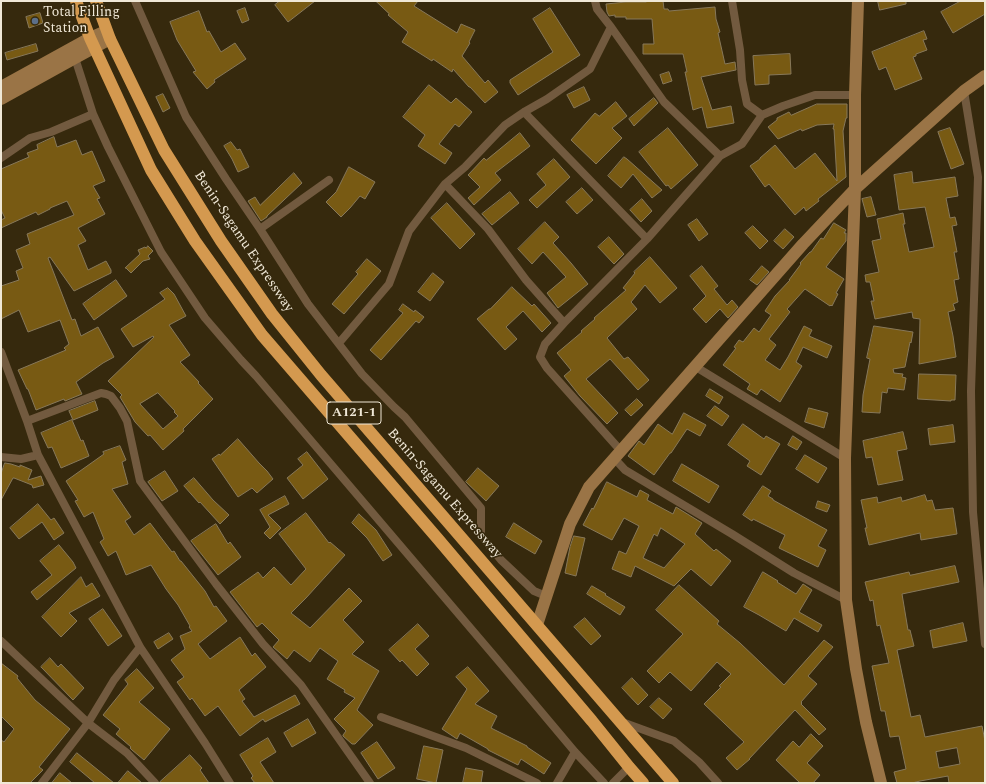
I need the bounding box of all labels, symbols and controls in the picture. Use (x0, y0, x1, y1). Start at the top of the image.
place label: Total Filling Station (43, 5, 120, 38)
marker: Total Filling Station (30, 16, 40, 26)
street label: Benin-Sagamu Expressway (189, 168, 297, 316)
road number: A121-1 (327, 402, 381, 424)
street label: Benin-Sagamu Expressway (383, 426, 505, 562)

